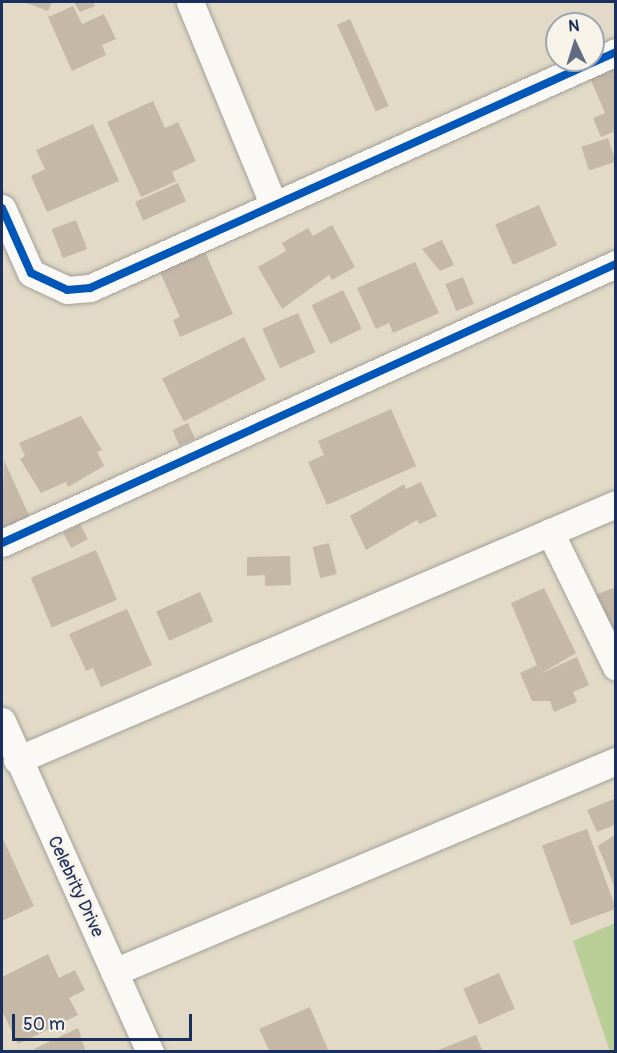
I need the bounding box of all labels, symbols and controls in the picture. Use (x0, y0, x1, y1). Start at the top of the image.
north arrow (545, 12, 605, 72)
text: N (568, 16, 580, 36)
street label: Celebrity Drive (42, 833, 108, 941)
scale bar (15, 1002, 195, 1040)
text: 50 m (23, 1013, 65, 1036)

